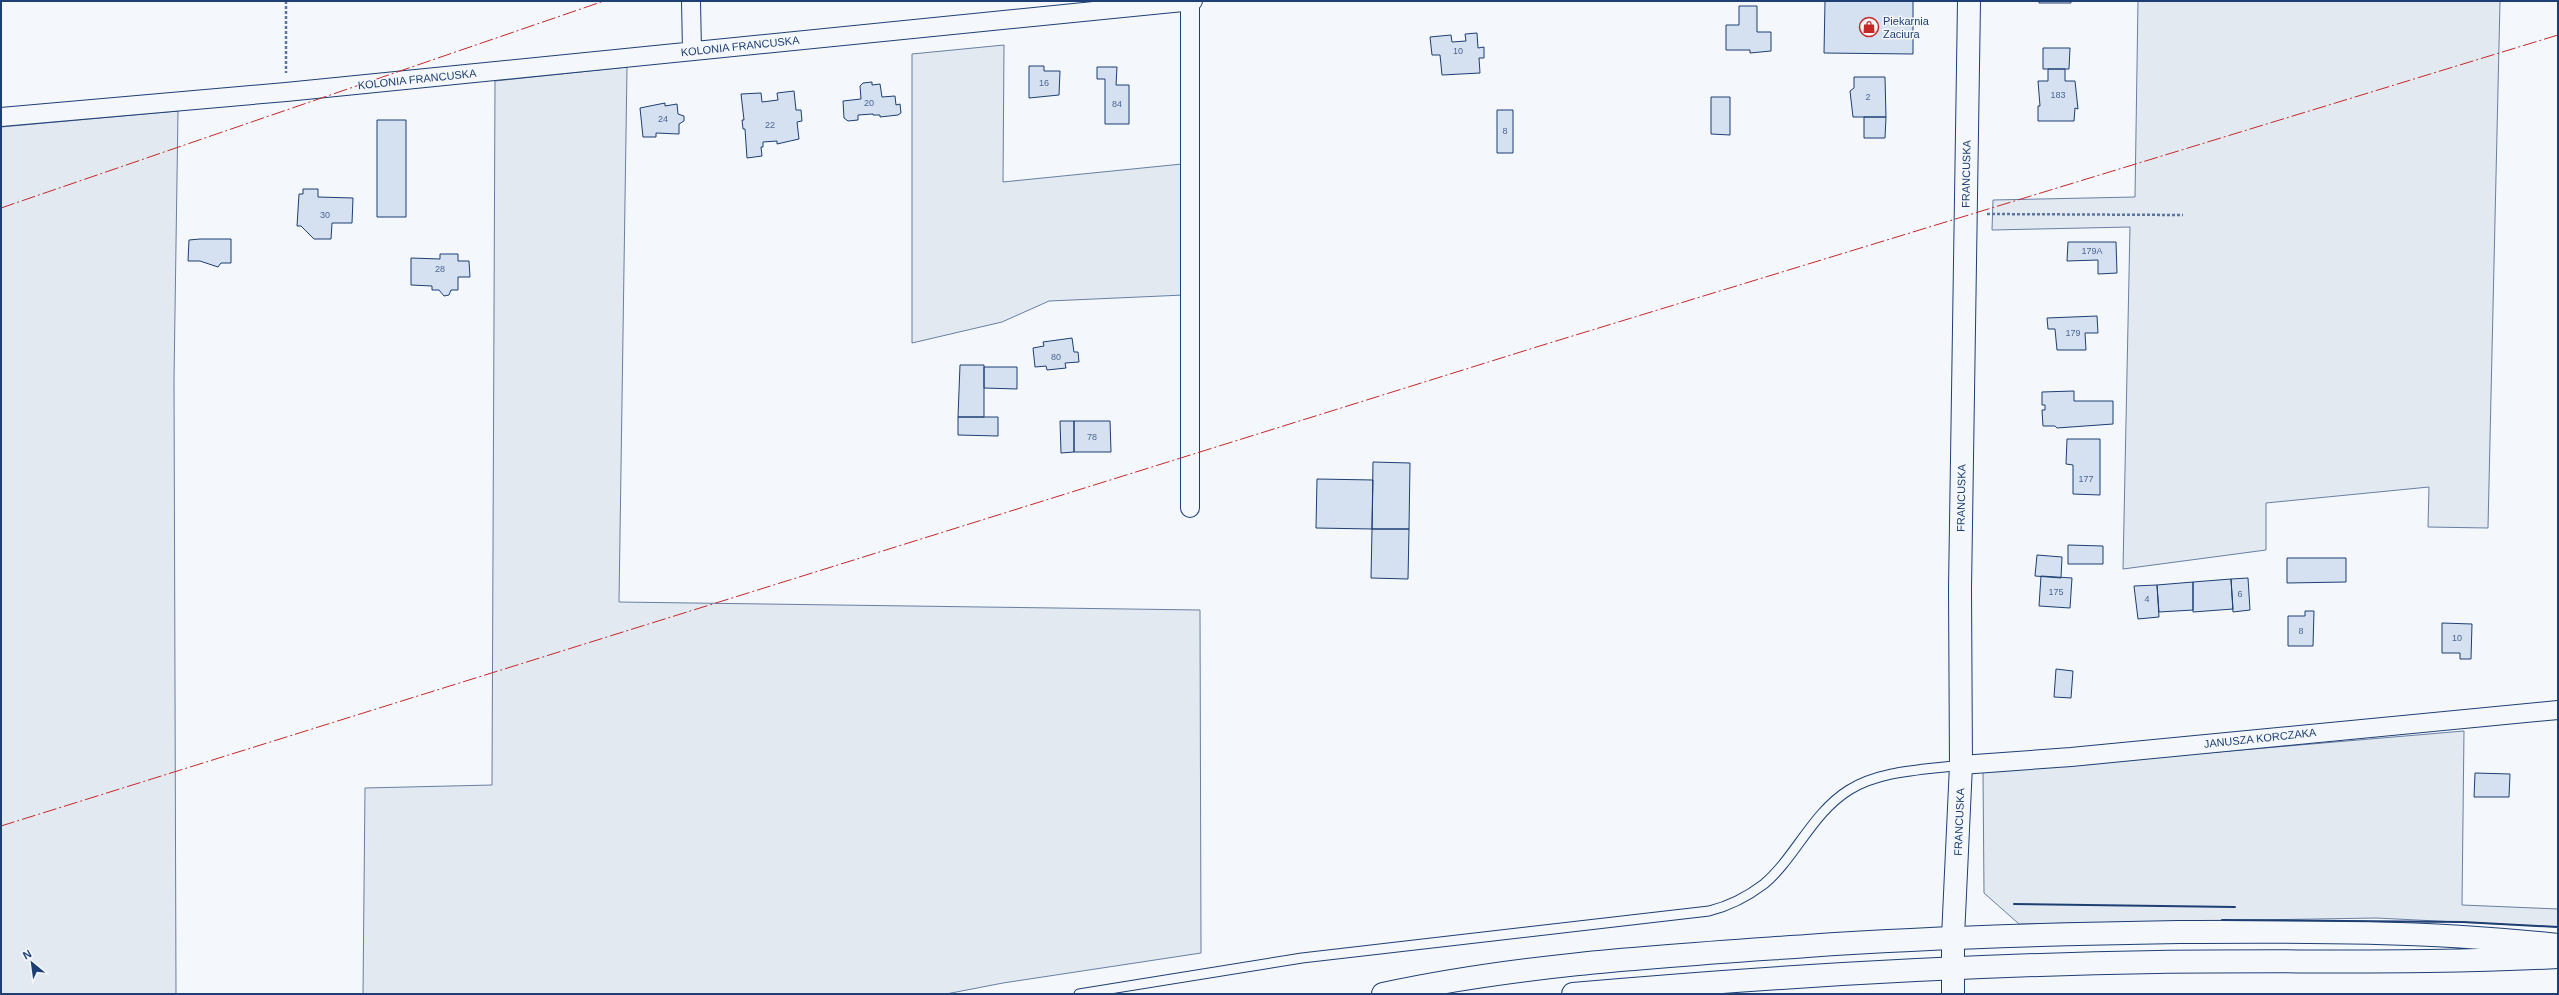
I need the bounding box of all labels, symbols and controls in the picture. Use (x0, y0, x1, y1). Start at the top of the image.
place label: Piekarnia Zaciura (1883, 15, 1930, 40)
shop icon: Piekarnia Zaciura (1858, 16, 1880, 38)
street label: KOLONIA FRANCUSKA (680, 34, 801, 58)
house number: 10 (1453, 46, 1463, 56)
street label: KOLONIA FRANCUSKA (357, 67, 478, 91)
house number: 16 (1039, 78, 1049, 88)
house number: 183 (2050, 90, 2066, 100)
house number: 2 (1865, 92, 1871, 102)
house number: 20 (864, 98, 874, 108)
house number: 84 (1112, 99, 1122, 109)
house number: 24 (658, 114, 668, 124)
house number: 22 (765, 120, 775, 130)
house number: 8 (1502, 126, 1508, 136)
street label: FRANCUSKA (1959, 139, 1973, 208)
house number: 30 (320, 210, 330, 220)
house number: 179A (2081, 246, 2103, 256)
house number: 28 (435, 264, 445, 274)
house number: 179 (2065, 328, 2081, 338)
house number: 80 (1051, 352, 1061, 362)
house number: 78 (1087, 432, 1097, 442)
street label: FRANCUSKA (1954, 463, 1968, 532)
house number: 177 (2078, 474, 2094, 484)
house number: 175 (2048, 587, 2064, 597)
house number: 6 (2237, 589, 2243, 599)
house number: 4 (2144, 594, 2150, 604)
house number: 8 (2298, 626, 2304, 636)
house number: 10 (2452, 633, 2462, 643)
street label: JANUSZA KORCZAKA (2203, 726, 2318, 750)
street label: FRANCUSKA (1952, 787, 1966, 856)
north arrow (12, 943, 52, 983)
text: N (21, 947, 34, 961)

